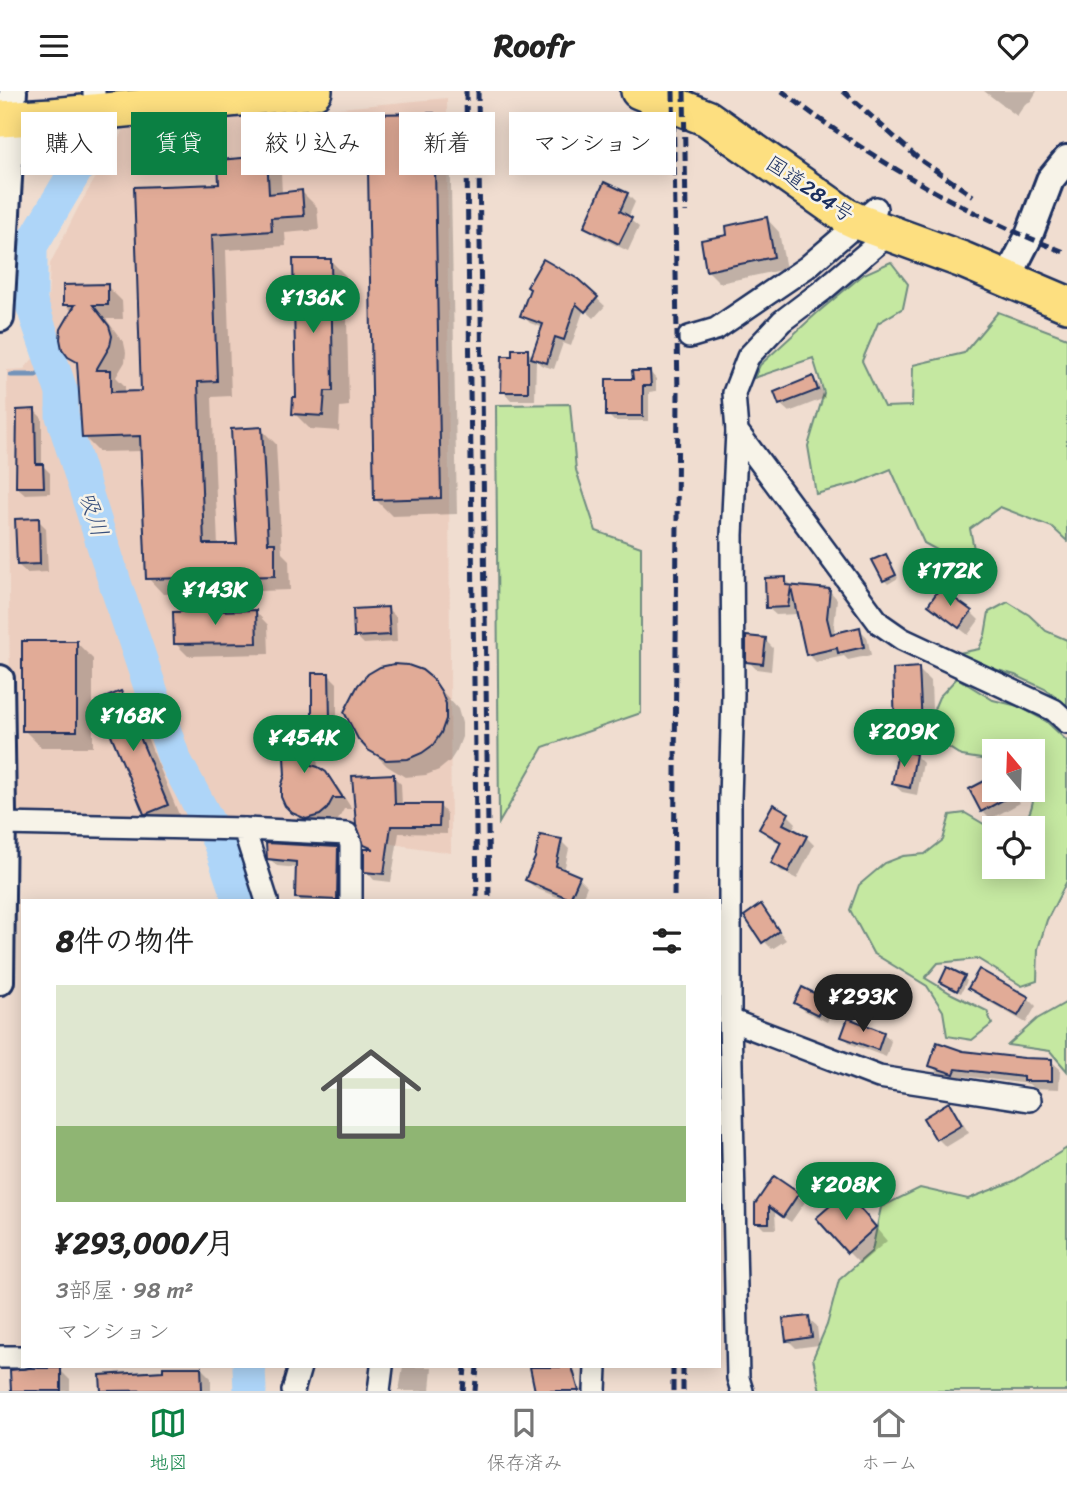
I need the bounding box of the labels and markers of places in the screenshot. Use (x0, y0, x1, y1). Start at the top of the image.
pin: ¥136K (264, 275, 362, 335)
pin: ¥172K (901, 549, 999, 608)
pin: ¥143K (166, 567, 264, 627)
pin: ¥168K (84, 693, 182, 753)
pin: ¥209K (855, 709, 953, 769)
pin: ¥454K (255, 715, 353, 775)
pin: ¥293K (814, 975, 912, 1034)
pin: ¥208K (797, 1163, 895, 1222)

